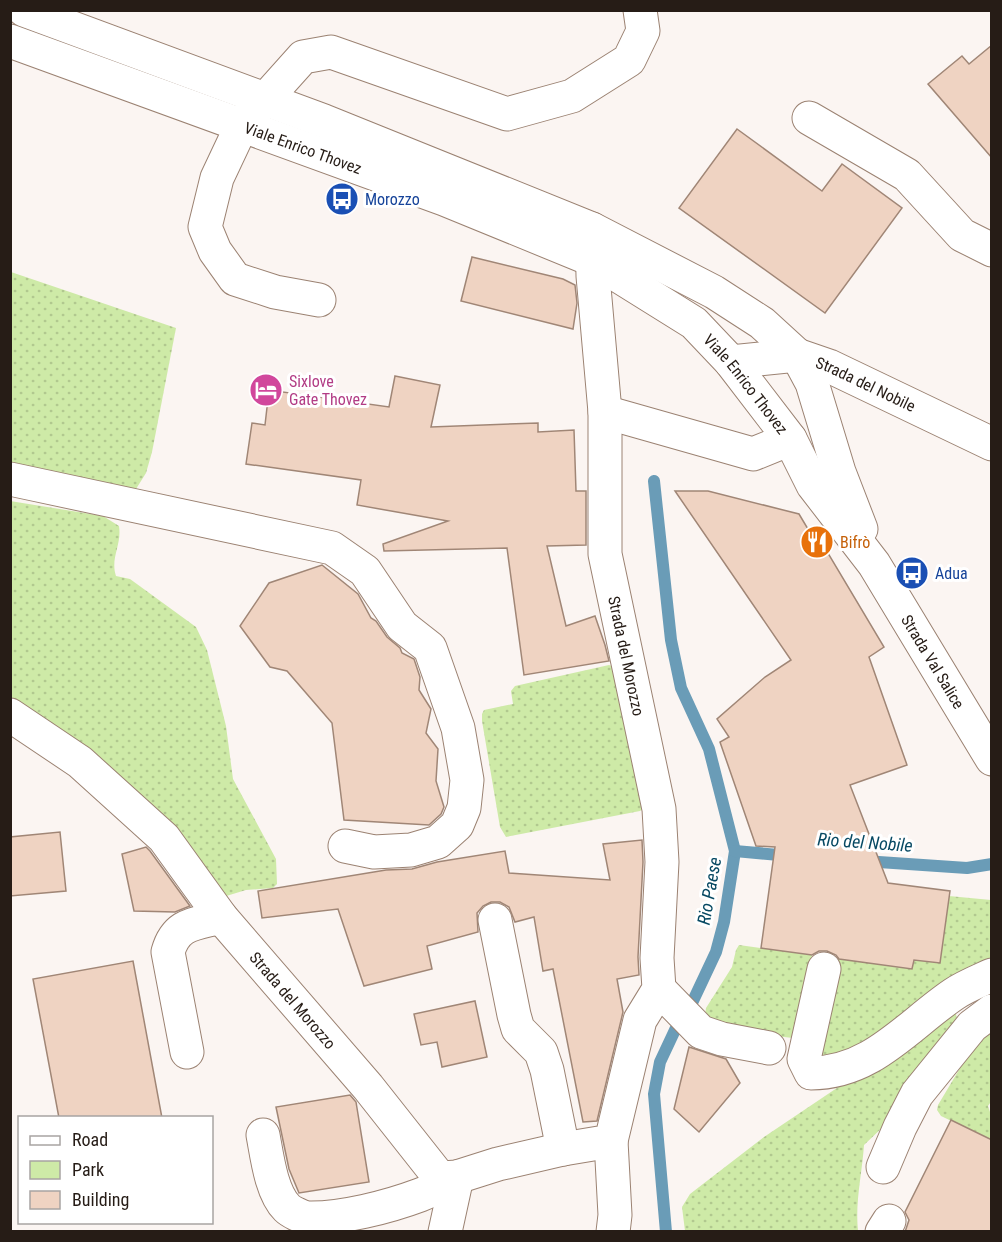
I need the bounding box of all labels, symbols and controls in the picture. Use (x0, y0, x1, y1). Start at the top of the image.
street label: Viale Enrico Thovez (242, 118, 364, 178)
bus stop icon: Morozzo (324, 181, 360, 217)
place label: Morozzo (365, 190, 420, 209)
street label: Viale Enrico Thovez (700, 330, 792, 438)
street label: Strada del Nobile (813, 353, 919, 415)
hotel icon: Sixlove Gate Thovez (248, 372, 284, 408)
place label: Sixlove Gate Thovez (289, 372, 367, 409)
restaurant icon: Bifrò (799, 524, 835, 560)
place label: Bifrò (840, 533, 870, 552)
bus stop icon: Adua (894, 555, 930, 591)
place label: Adua (935, 564, 968, 583)
street label: Strada del Morozzo (604, 594, 648, 718)
street label: Strada Val Salice (897, 611, 969, 712)
water label: Rio del Nobile (817, 828, 913, 856)
water label: Rio Paese (693, 855, 725, 927)
street label: Strada del Morozzo (246, 948, 340, 1053)
legend (18, 1116, 213, 1224)
text: Road (72, 1129, 108, 1150)
text: Park (72, 1159, 104, 1180)
text: Building (72, 1189, 129, 1210)

